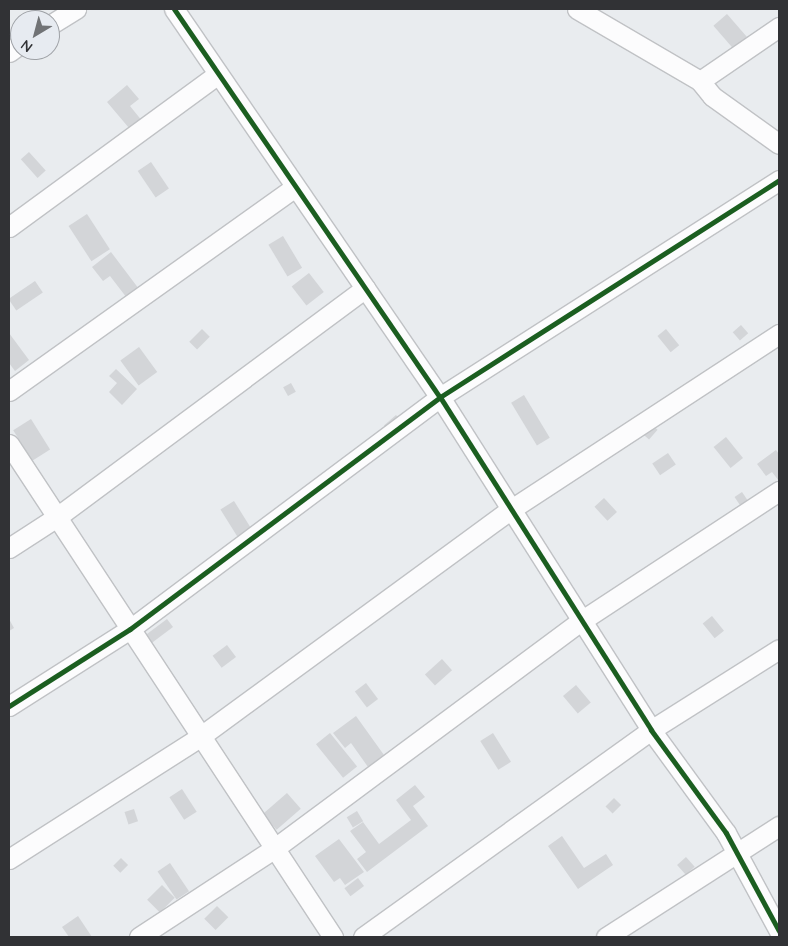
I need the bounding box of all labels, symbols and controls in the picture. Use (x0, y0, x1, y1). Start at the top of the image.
north arrow (10, 10, 60, 60)
text: N (17, 36, 36, 56)

